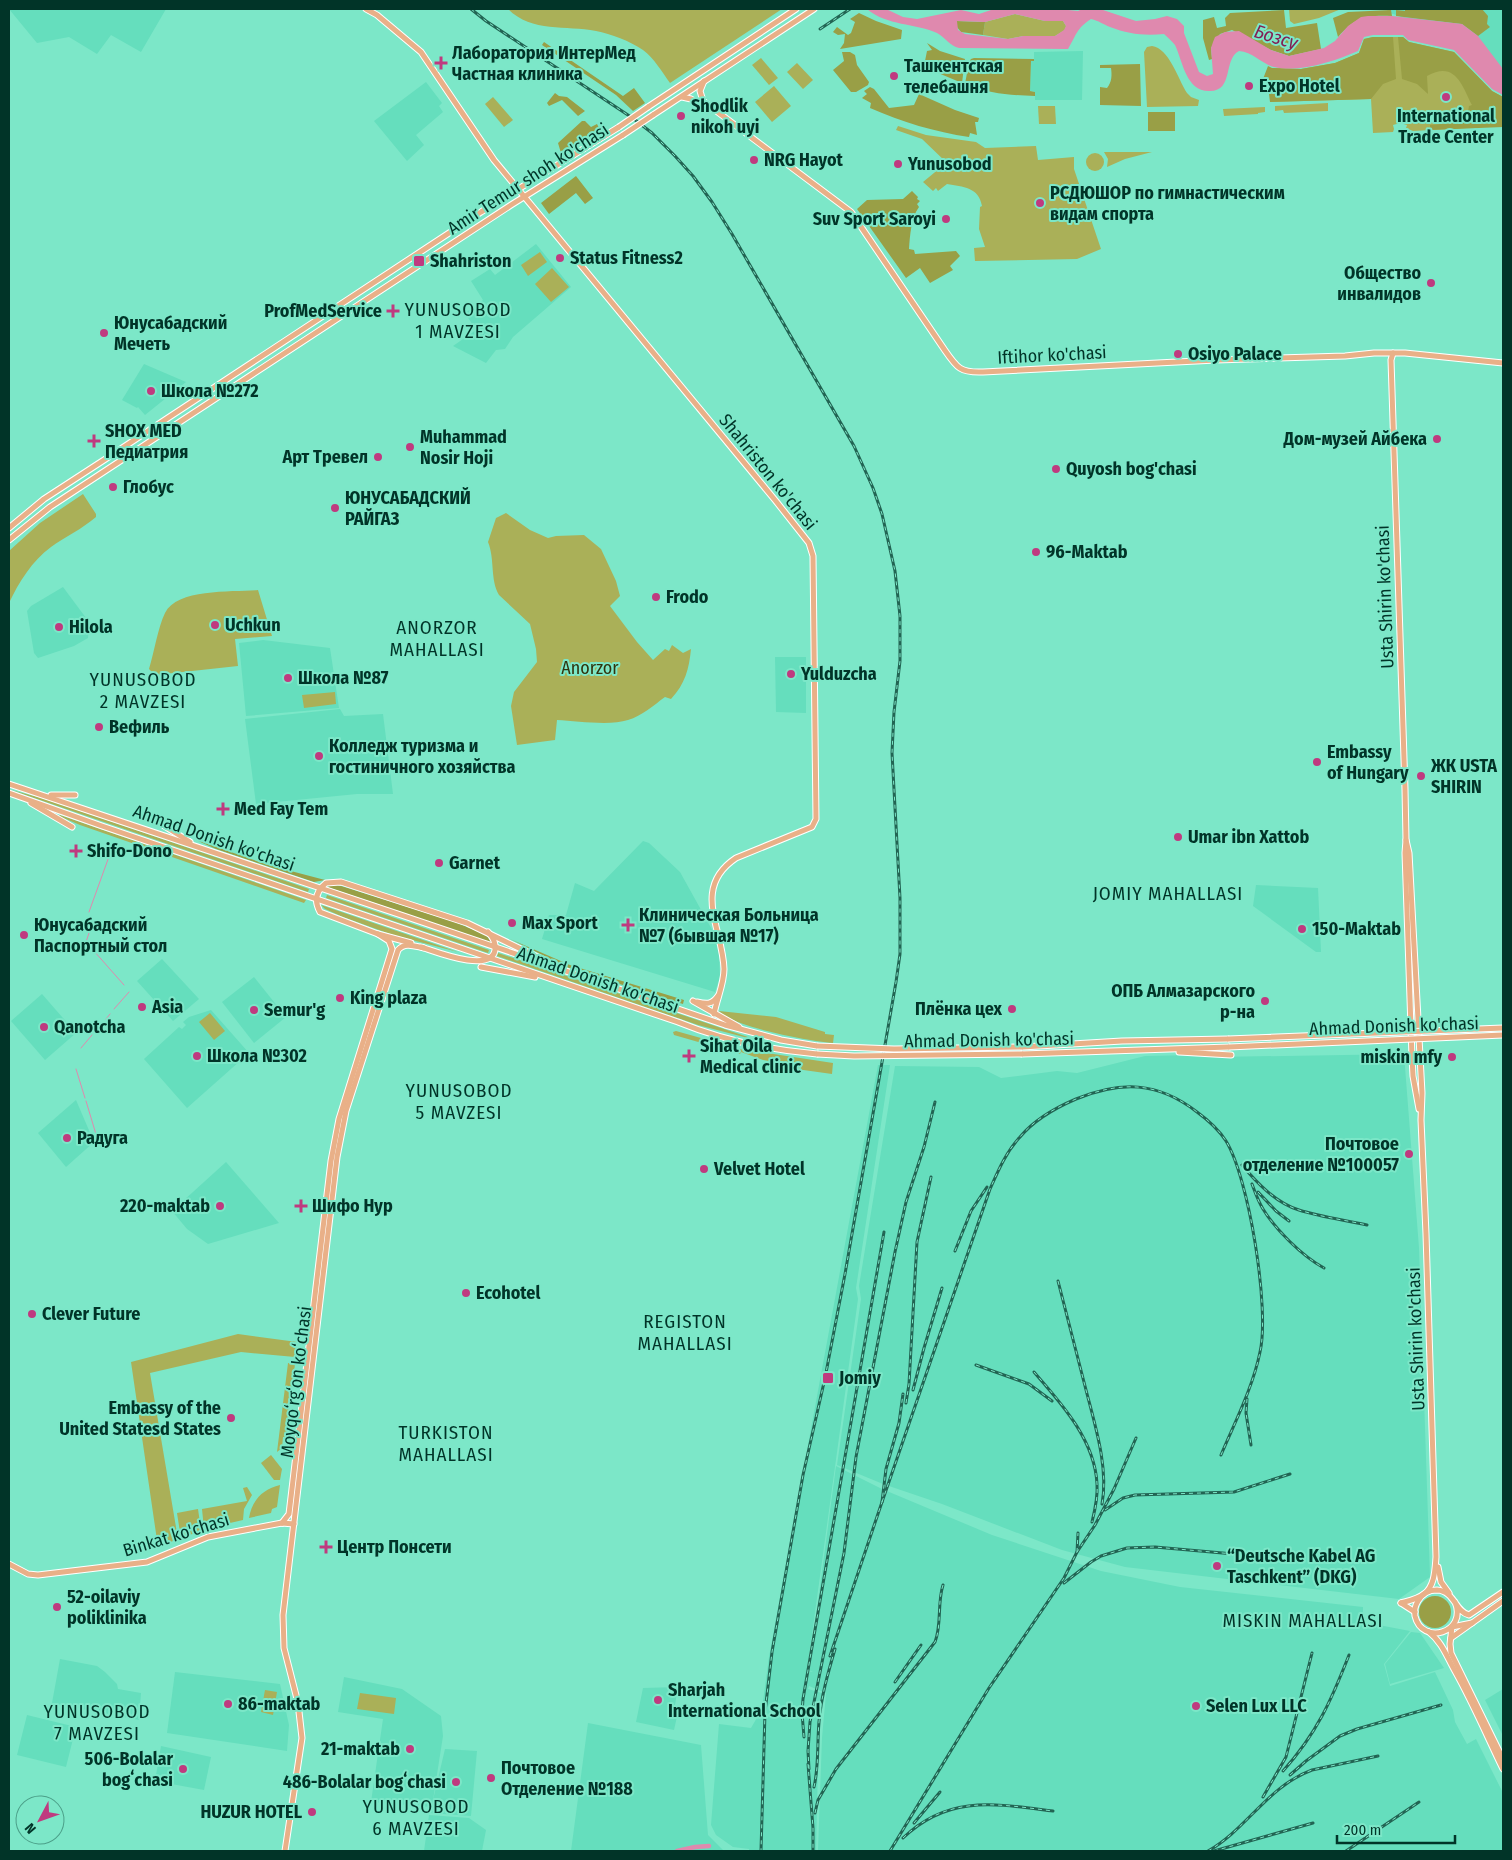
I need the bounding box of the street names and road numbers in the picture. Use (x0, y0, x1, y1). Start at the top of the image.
street label: Amir Temur shoh ko'chasi (443, 119, 613, 239)
street label: Iftihor ko'chasi (997, 341, 1107, 369)
street label: Shahriston ko'chasi (714, 409, 822, 535)
street label: Usta Shirin ko'chasi (1372, 525, 1398, 669)
street label: Ahmad Donish ko'chasi (130, 800, 298, 876)
street label: Ahmad Donish ko'chasi (514, 942, 682, 1018)
street label: Ahmad Donish ko'chasi (1309, 1012, 1479, 1040)
street label: Ahmad Donish ko'chasi (904, 1028, 1074, 1052)
street label: Usta Shirin ko'chasi (1403, 1267, 1429, 1411)
street label: Moyqoʻrgʻon koʻchasi (276, 1305, 316, 1459)
street label: Binkat ko'chasi (120, 1508, 232, 1562)

